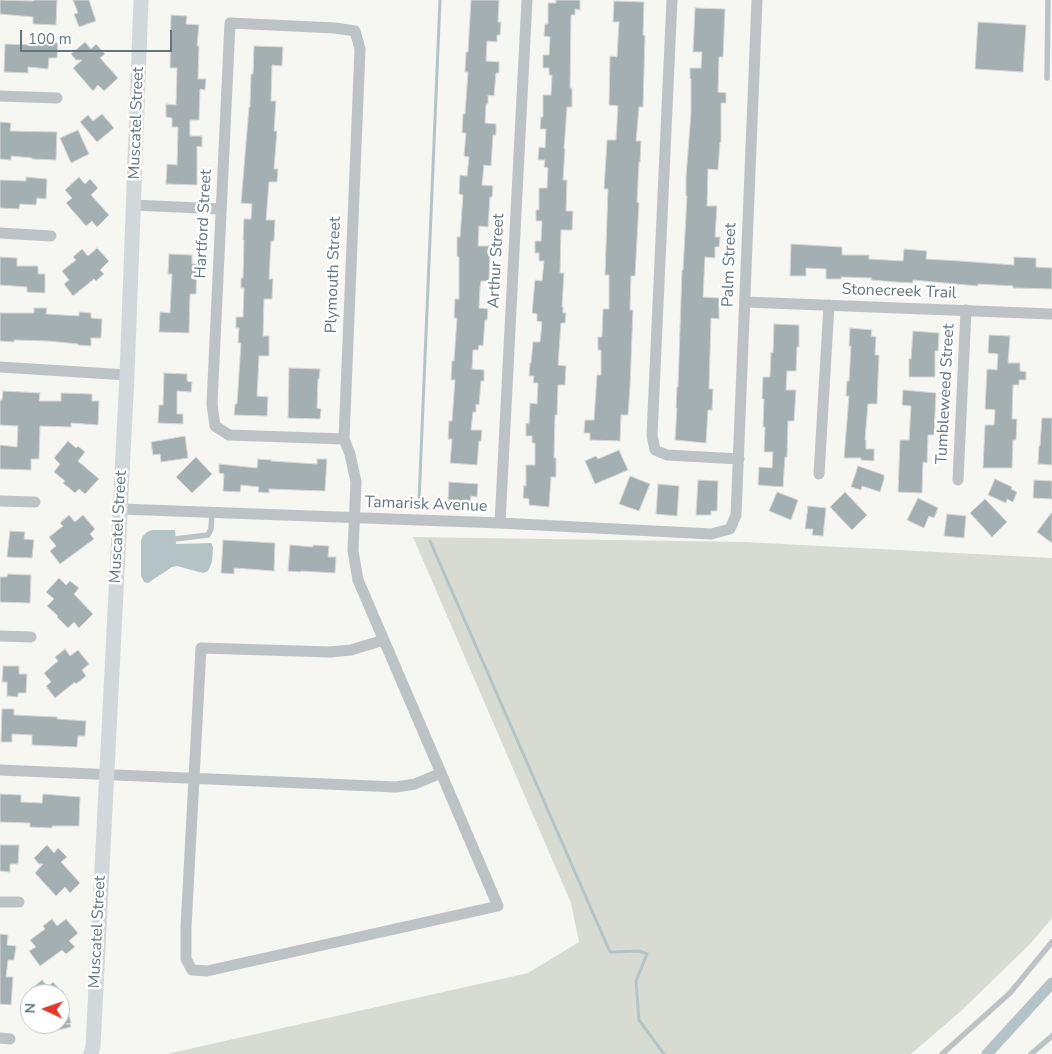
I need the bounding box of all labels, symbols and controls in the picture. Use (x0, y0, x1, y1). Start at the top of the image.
scale bar (22, 20, 175, 52)
text: 100 m (28, 29, 72, 49)
street label: Muscatel Street (125, 66, 149, 180)
street label: Hartford Street (192, 169, 216, 279)
street label: Arthur Street (485, 213, 509, 309)
street label: Plymouth Street (322, 216, 346, 334)
street label: Palm Street (719, 222, 741, 308)
street label: Stonecreek Trail (841, 280, 957, 304)
street label: Tumbleweed Street (933, 323, 959, 465)
street label: Muscatel Street (106, 470, 132, 584)
street label: Tamarisk Avenue (364, 493, 488, 517)
street label: Muscatel Street (85, 875, 111, 989)
north arrow (20, 984, 70, 1034)
text: N (21, 1003, 40, 1014)

